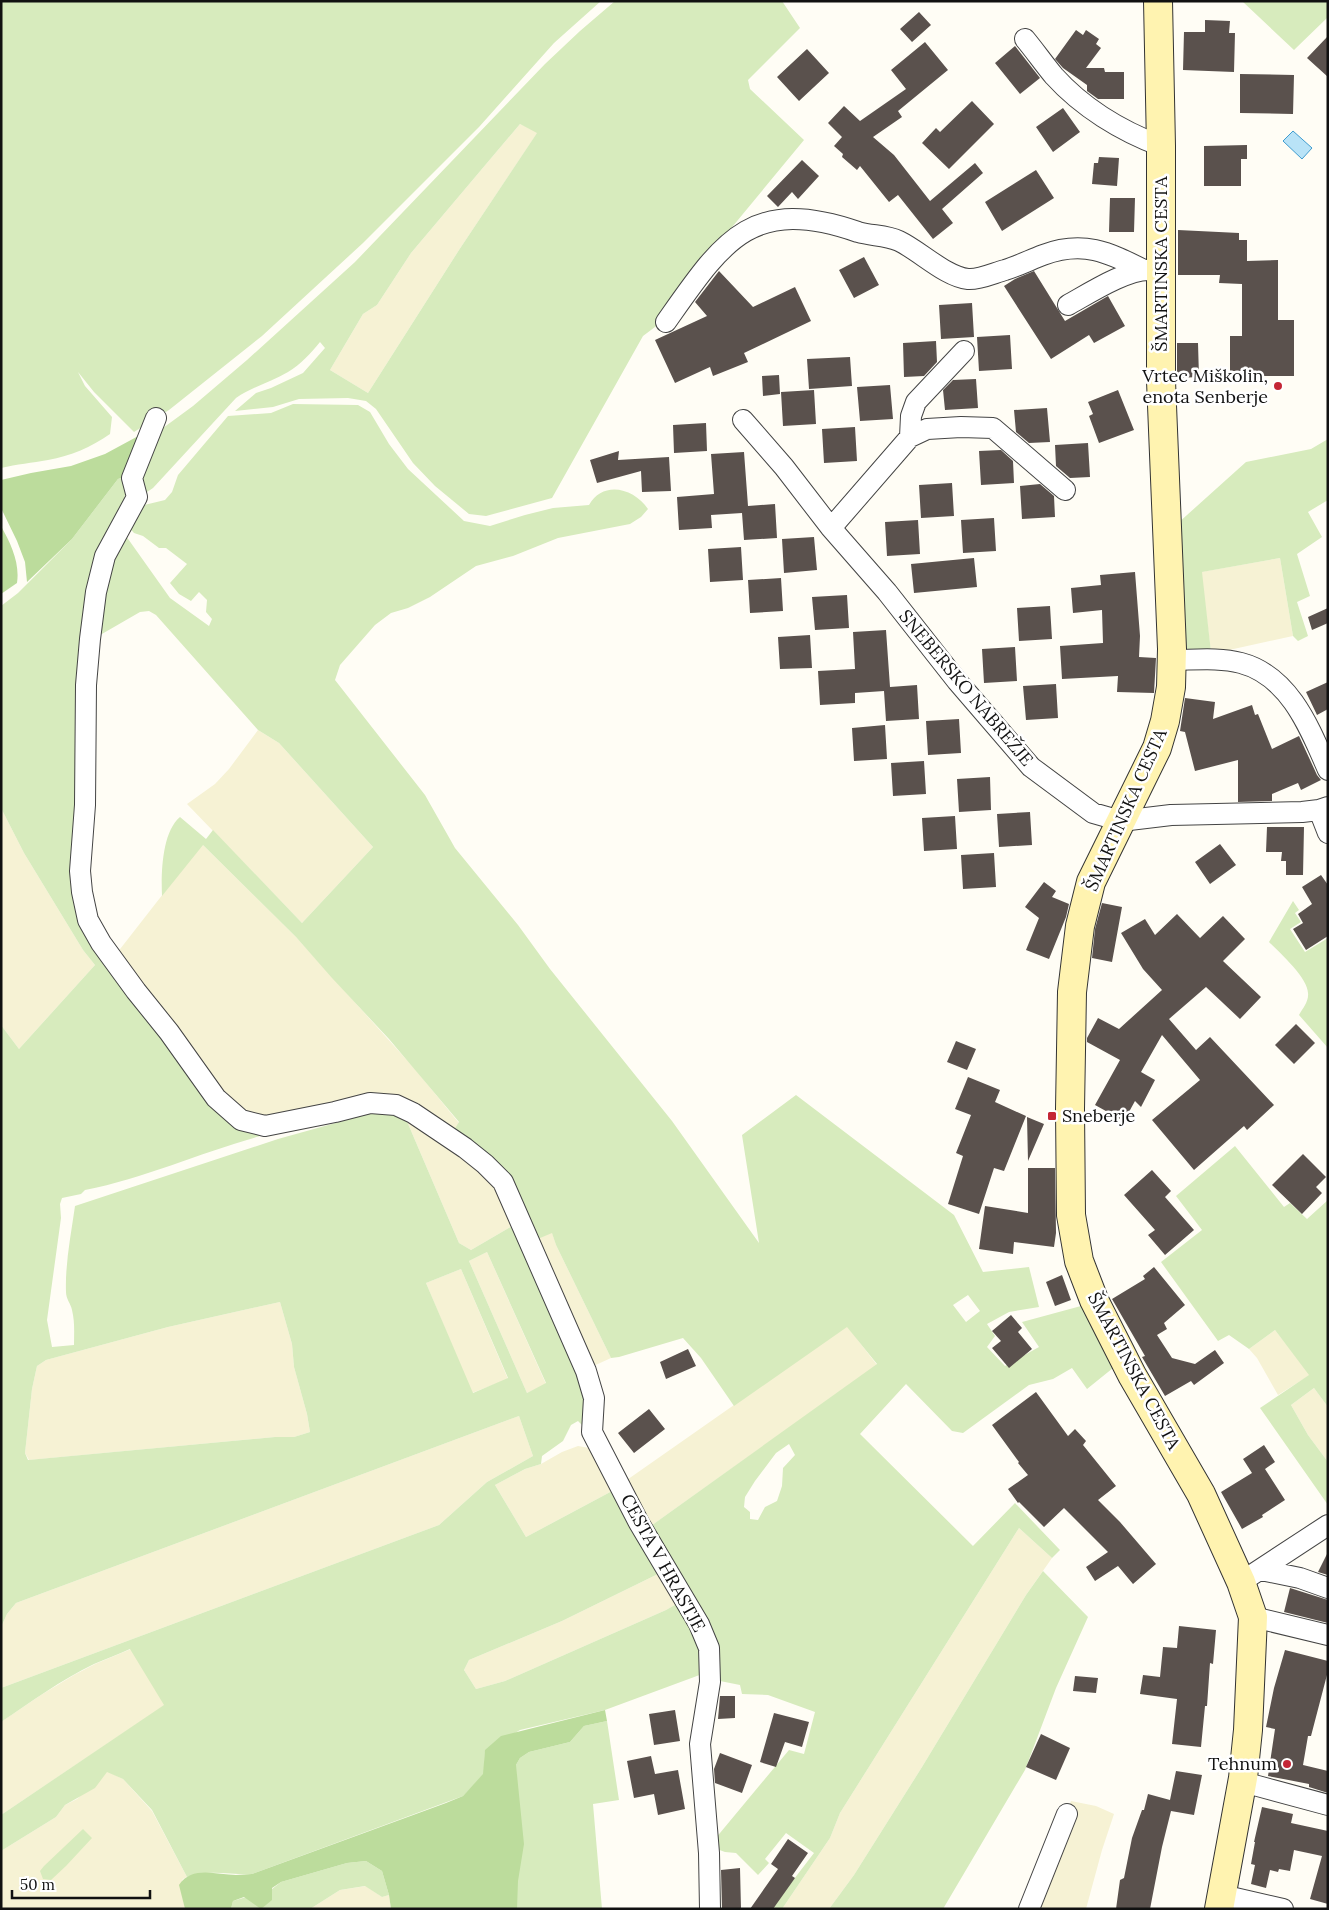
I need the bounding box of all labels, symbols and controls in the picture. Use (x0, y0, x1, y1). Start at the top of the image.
street label: ŠMARTINSKA CESTA (1149, 176, 1172, 352)
place label: Vrtec Miškolin, enota Senberje (1141, 364, 1268, 408)
marker: Vrtec Miškolin, enota Senberje (1272, 380, 1284, 392)
street label: SNEBERSKO NABREŽJE (894, 605, 1039, 771)
street label: ŠMARTINSKA CESTA (1079, 724, 1172, 895)
place label: Sneberje (1062, 1104, 1136, 1127)
marker: Sneberje (1046, 1110, 1058, 1122)
street label: ŠMARTINSKA CESTA (1083, 1288, 1186, 1454)
street label: CESTA V HRASTJE (616, 1490, 711, 1636)
place label: Tehnum (1208, 1752, 1277, 1775)
marker: Tehnum (1281, 1758, 1293, 1770)
scale bar (12, 1868, 150, 1900)
text: 50 m (20, 1875, 55, 1894)

